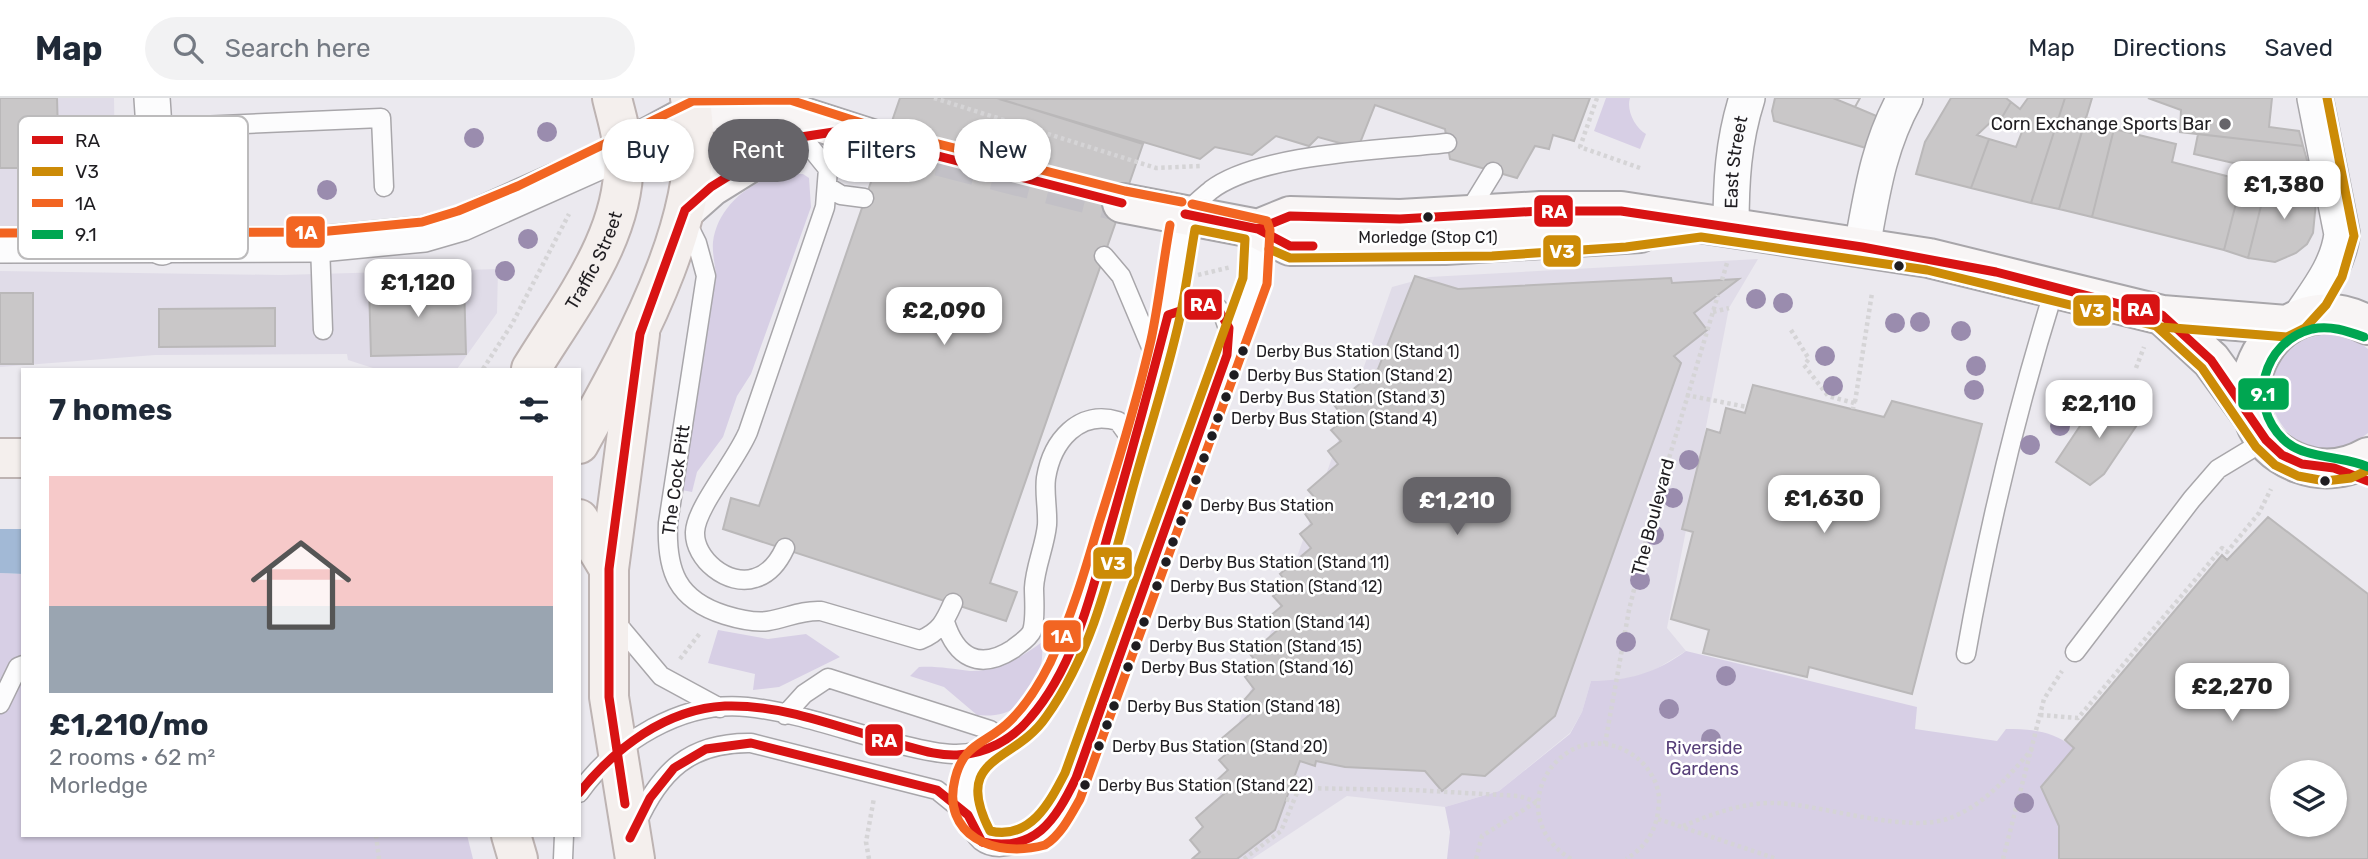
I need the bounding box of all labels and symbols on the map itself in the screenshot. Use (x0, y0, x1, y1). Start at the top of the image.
street label: East Street (1720, 113, 1753, 209)
place label: Corn Exchange Sports Bar (1991, 113, 2211, 135)
legend (18, 116, 248, 259)
marker: Corn Exchange Sports Bar (2217, 116, 2233, 132)
text: RA (75, 129, 100, 152)
text: V3 (75, 160, 99, 183)
pin: £1,380 (2227, 162, 2341, 221)
text: 1A (75, 192, 96, 215)
line badge: RA (1533, 194, 1574, 228)
text: RA (1541, 200, 1568, 223)
street label: Traffic Street (561, 209, 627, 314)
marker: Morledge (Stop C1) (1421, 210, 1435, 224)
line badge: 1A (285, 215, 326, 249)
text: 1A (294, 221, 318, 244)
text: 9.1 (75, 223, 97, 246)
place label: Morledge (Stop C1) (1358, 228, 1498, 247)
line badge: V3 (1542, 234, 1582, 268)
text: V3 (1549, 240, 1575, 263)
unlabelled marker (1892, 259, 1906, 273)
pin: £1,120 (361, 260, 475, 319)
pin: £2,090 (887, 288, 1001, 347)
line badge: RA (1183, 288, 1223, 321)
text: RA (1190, 293, 1217, 316)
line badge: RA (2120, 293, 2161, 326)
line badge: V3 (2072, 294, 2112, 327)
text: RA (2127, 298, 2154, 321)
text: V3 (2079, 299, 2105, 322)
place label: Derby Bus Station (Stand 1) (1256, 342, 1459, 361)
marker: Derby Bus Station (Stand 1) (1236, 344, 1250, 358)
place label: Derby Bus Station (Stand 2) (1247, 366, 1453, 385)
marker: Derby Bus Station (Stand 2) (1227, 368, 1241, 382)
line badge: 9.1 (2237, 377, 2290, 411)
pin: £2,110 (2042, 380, 2156, 440)
text: 9.1 (2251, 383, 2275, 406)
place label: Derby Bus Station (Stand 3) (1239, 388, 1445, 407)
marker: Derby Bus Station (Stand 3) (1219, 390, 1233, 404)
place label: Derby Bus Station (Stand 4) (1231, 409, 1437, 428)
marker: Derby Bus Station (Stand 4) (1211, 411, 1225, 425)
street label: The Cock Pitt (657, 423, 695, 537)
unlabelled marker (1205, 429, 1219, 443)
unlabelled marker (1197, 451, 1211, 465)
street label: The Boulevard (1627, 456, 1679, 578)
unlabelled marker (1189, 473, 1203, 487)
unlabelled marker (2318, 474, 2332, 488)
pin: £1,630 (1767, 476, 1881, 535)
pin: £1,210 (1400, 478, 1514, 537)
place label: Derby Bus Station (1200, 496, 1334, 515)
marker: Derby Bus Station (1180, 498, 1194, 512)
unlabelled marker (1174, 514, 1188, 528)
unlabelled marker (1166, 535, 1180, 549)
line badge: V3 (1092, 546, 1133, 580)
text: V3 (1100, 552, 1126, 575)
place label: Derby Bus Station (Stand 11) (1179, 553, 1389, 572)
marker: Derby Bus Station (Stand 11) (1159, 555, 1173, 569)
place label: Derby Bus Station (Stand 12) (1170, 577, 1383, 596)
marker: Derby Bus Station (Stand 12) (1150, 579, 1164, 593)
place label: Derby Bus Station (Stand 14) (1157, 613, 1370, 632)
marker: Derby Bus Station (Stand 14) (1137, 615, 1151, 629)
line badge: 1A (1042, 619, 1082, 653)
text: 1A (1050, 625, 1074, 648)
place label: Derby Bus Station (Stand 15) (1149, 637, 1362, 656)
marker: Derby Bus Station (Stand 15) (1129, 639, 1143, 653)
place label: Derby Bus Station (Stand 16) (1141, 658, 1353, 677)
marker: Derby Bus Station (Stand 16) (1121, 660, 1135, 674)
pin: £2,270 (2175, 664, 2289, 723)
place label: Derby Bus Station (Stand 18) (1127, 697, 1340, 716)
marker: Derby Bus Station (Stand 18) (1107, 699, 1121, 713)
unlabelled marker (1100, 718, 1114, 732)
line badge: RA (864, 723, 904, 757)
text: RA (871, 729, 898, 752)
place label: Derby Bus Station (Stand 20) (1112, 737, 1328, 756)
park label: Riverside Gardens (1665, 737, 1743, 780)
marker: Derby Bus Station (Stand 20) (1092, 739, 1106, 753)
place label: Derby Bus Station (Stand 22) (1098, 776, 1313, 795)
marker: Derby Bus Station (Stand 22) (1078, 778, 1092, 792)

